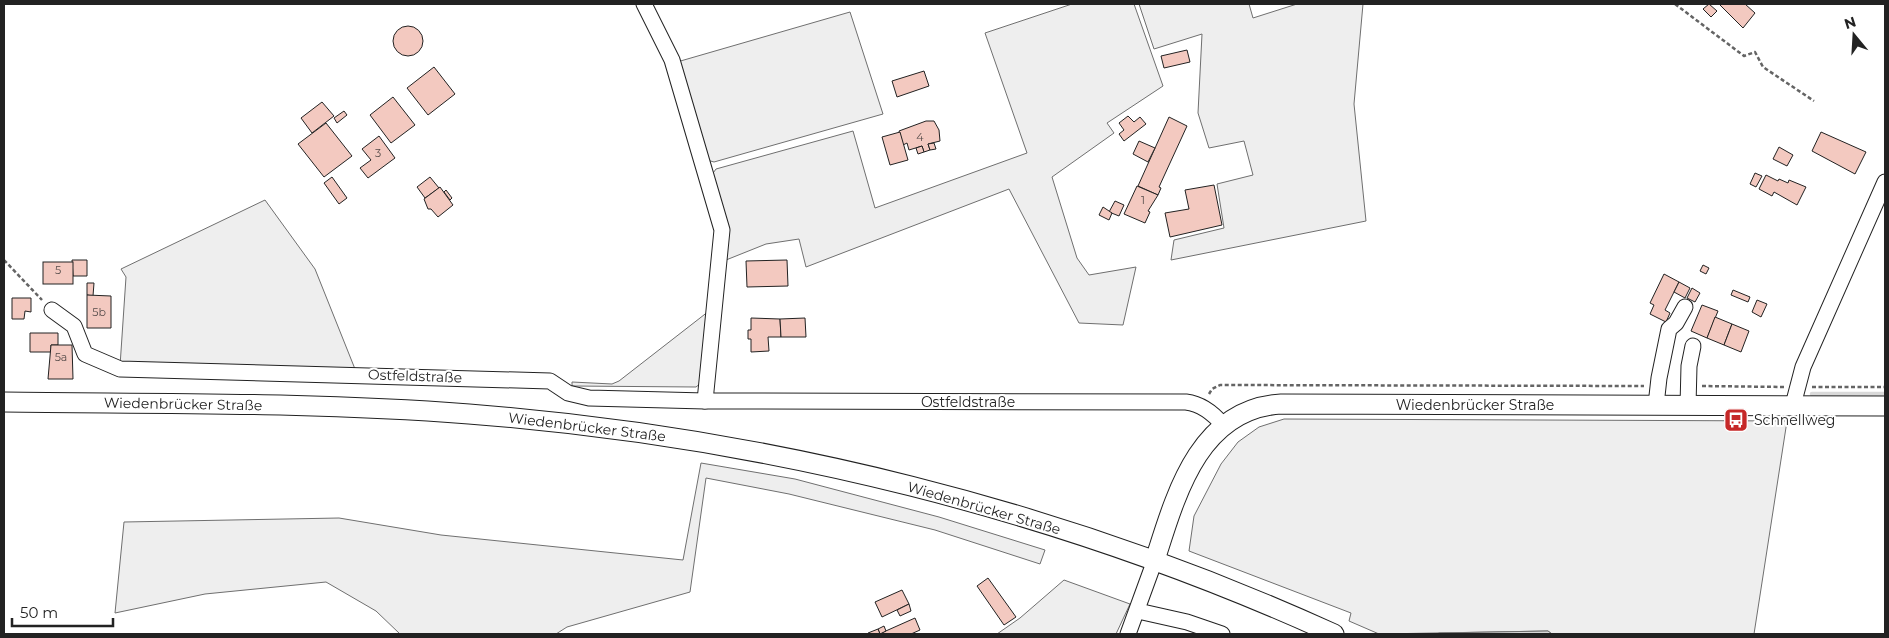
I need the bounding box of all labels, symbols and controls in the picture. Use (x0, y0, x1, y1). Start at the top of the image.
north arrow (1829, 10, 1879, 60)
text: N (1842, 12, 1858, 33)
house number: 4 (916, 130, 924, 144)
house number: 3 (375, 146, 381, 160)
house number: 1 (1141, 193, 1145, 207)
house number: 5 (55, 263, 61, 277)
house number: 5b (92, 305, 106, 319)
house number: 5a (55, 350, 67, 364)
street label: Ostfeldstraße (368, 365, 462, 387)
street label: Ostfeldstraße (921, 393, 1015, 411)
street label: Wiedenbrücker Straße (104, 394, 262, 414)
street label: Wiedenbrücker Straße (1396, 396, 1554, 414)
bus stop icon: Schnellweg (1723, 407, 1749, 433)
street label: Wiedenbrücker Straße (507, 408, 667, 446)
place label: Schnellweg (1754, 411, 1835, 429)
street label: Wiedenbrücker Straße (905, 478, 1063, 538)
scale bar (12, 596, 114, 628)
text: 50 m (20, 603, 58, 622)

